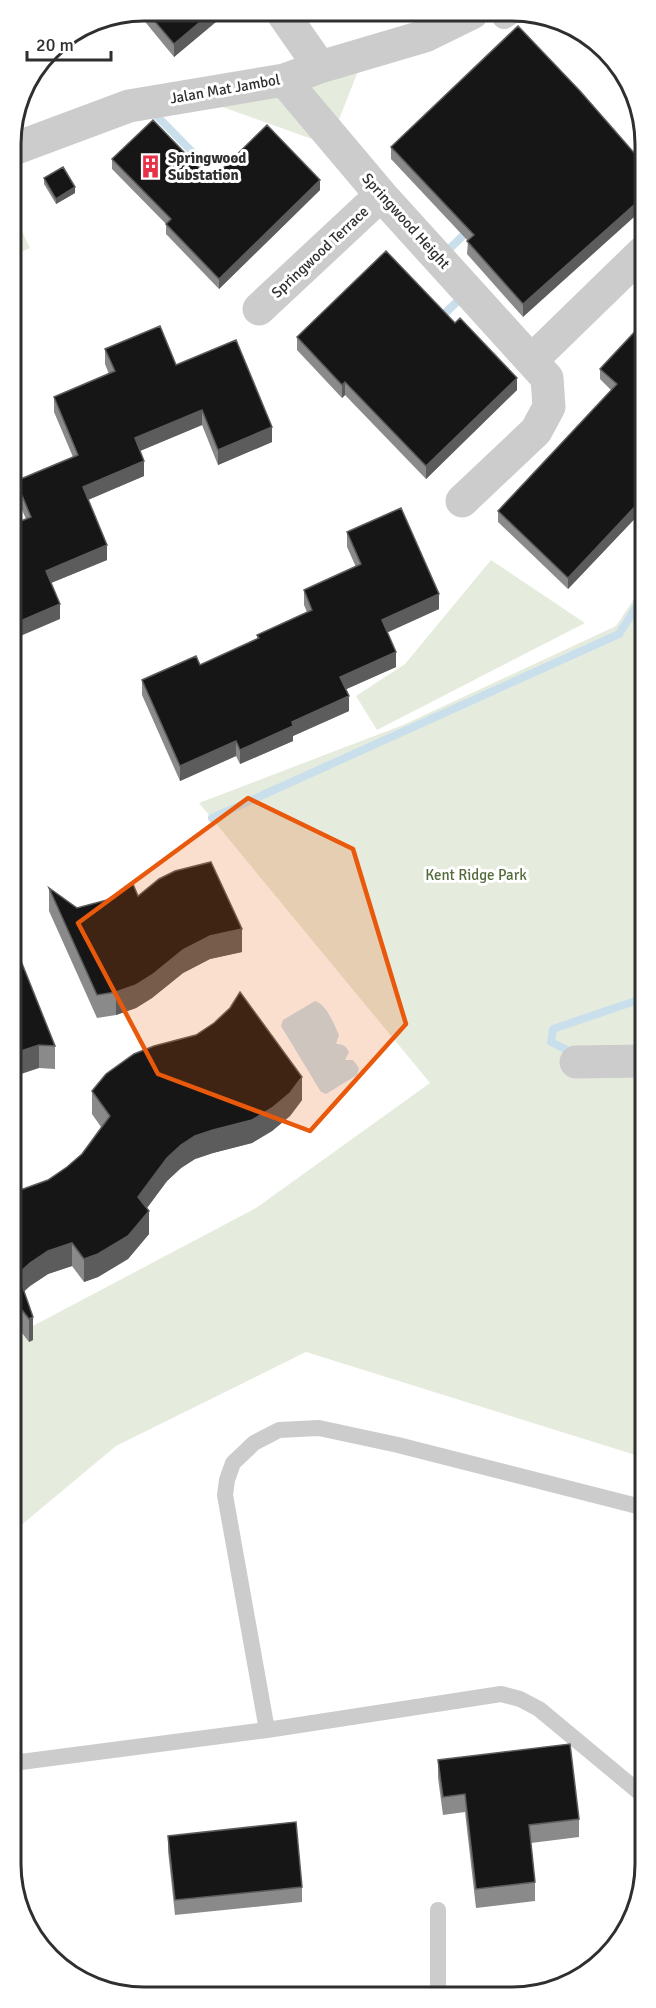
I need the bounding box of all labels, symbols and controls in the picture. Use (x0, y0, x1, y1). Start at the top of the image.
scale bar (27, 24, 111, 62)
text: 20 m (36, 34, 74, 56)
street label: Jalan Mat Jambol (169, 70, 281, 108)
place label: Springwood Substation (168, 149, 246, 184)
building icon: Springwood Substation (137, 154, 163, 180)
street label: Springwood Height (358, 169, 454, 273)
street label: Springwood Terrace (268, 202, 372, 302)
park label: Kent Ridge Park (425, 866, 527, 884)

